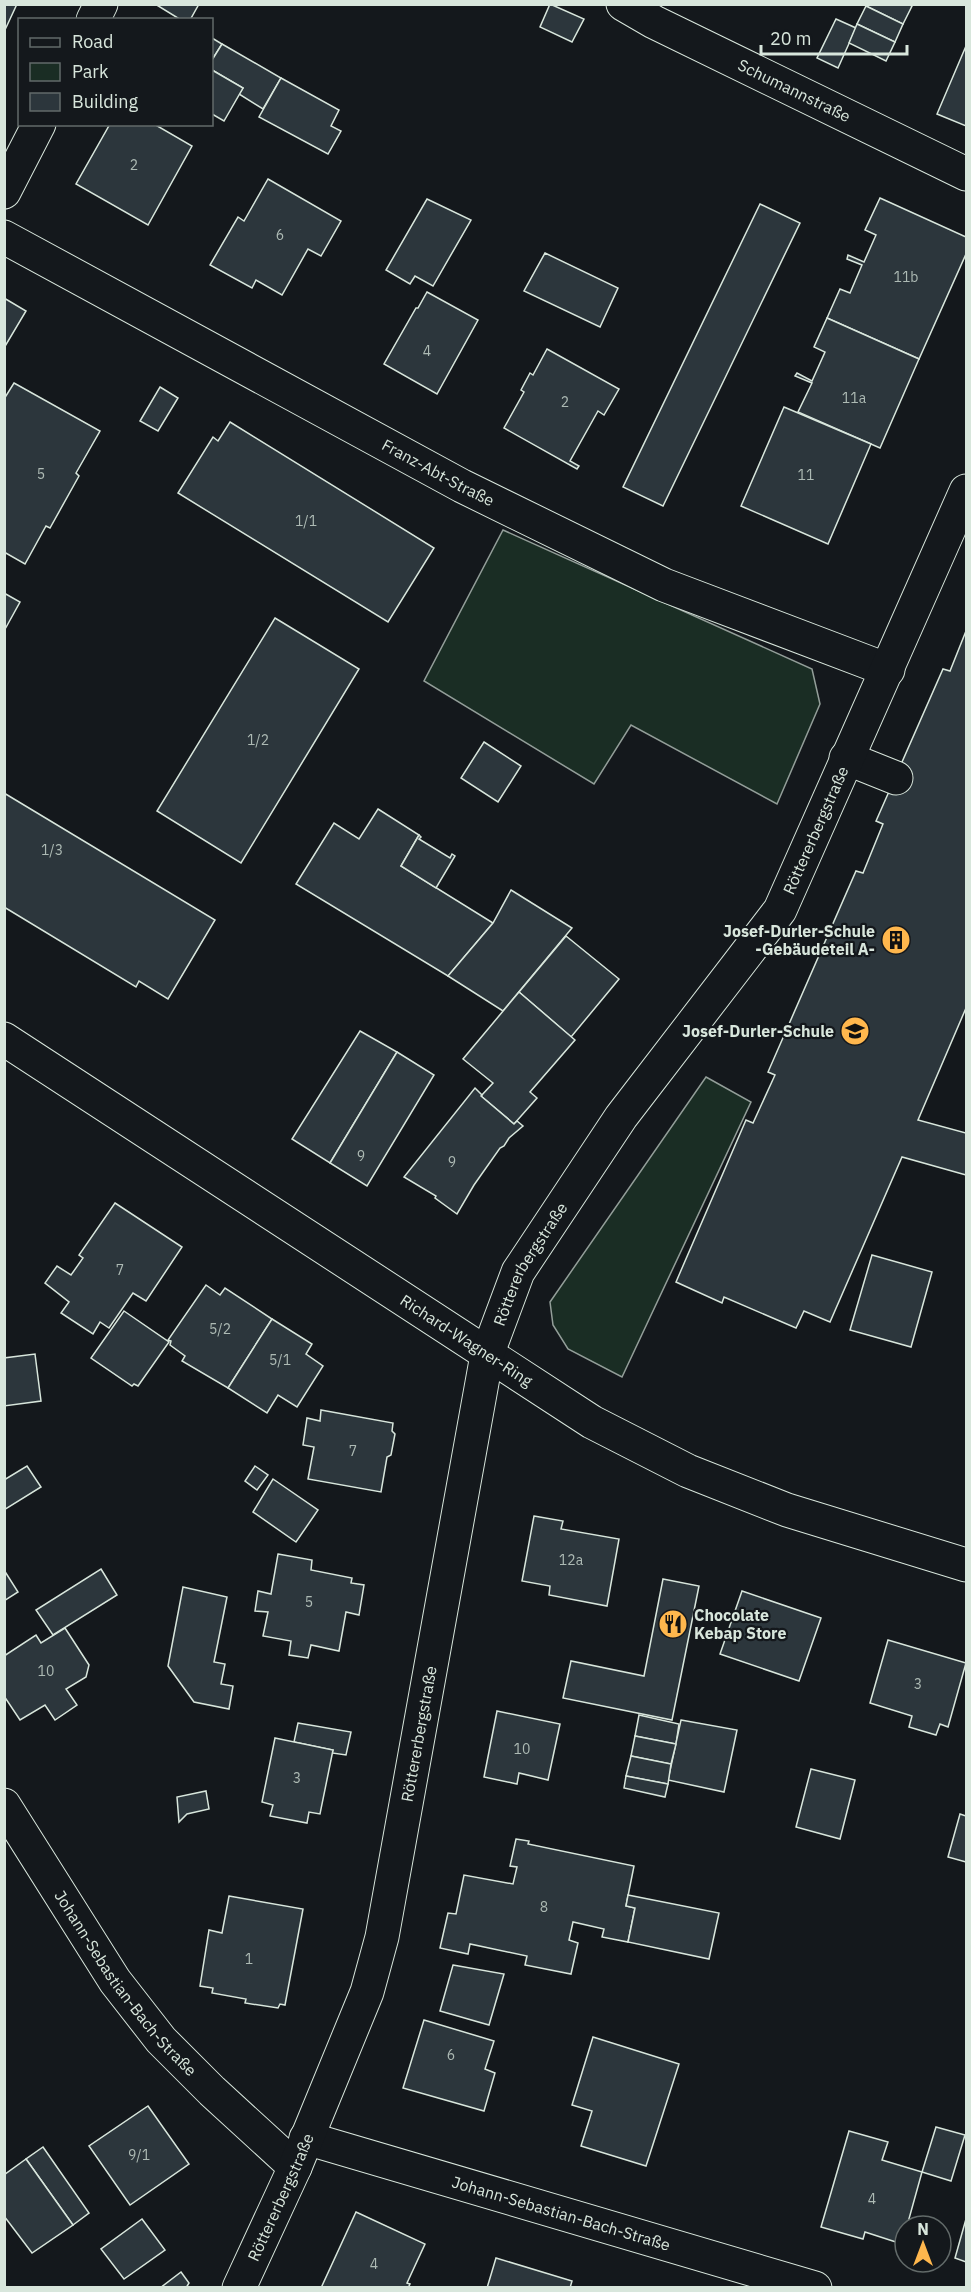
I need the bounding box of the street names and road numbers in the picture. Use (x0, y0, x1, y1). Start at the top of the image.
street label: Schumannstraße (735, 54, 854, 126)
street label: Franz-Abt-Straße (379, 434, 498, 510)
street label: Röttererbergstraße (778, 763, 853, 897)
street label: Röttererbergstraße (489, 1198, 572, 1329)
street label: Richard-Wagner-Ring (397, 1290, 537, 1391)
street label: Röttererbergstraße (397, 1664, 441, 1804)
street label: Johann-Sebastian-Bach-Straße (50, 1886, 201, 2080)
street label: Röttererbergstraße (243, 2130, 318, 2264)
street label: Johann-Sebastian-Bach-Straße (450, 2172, 673, 2255)

